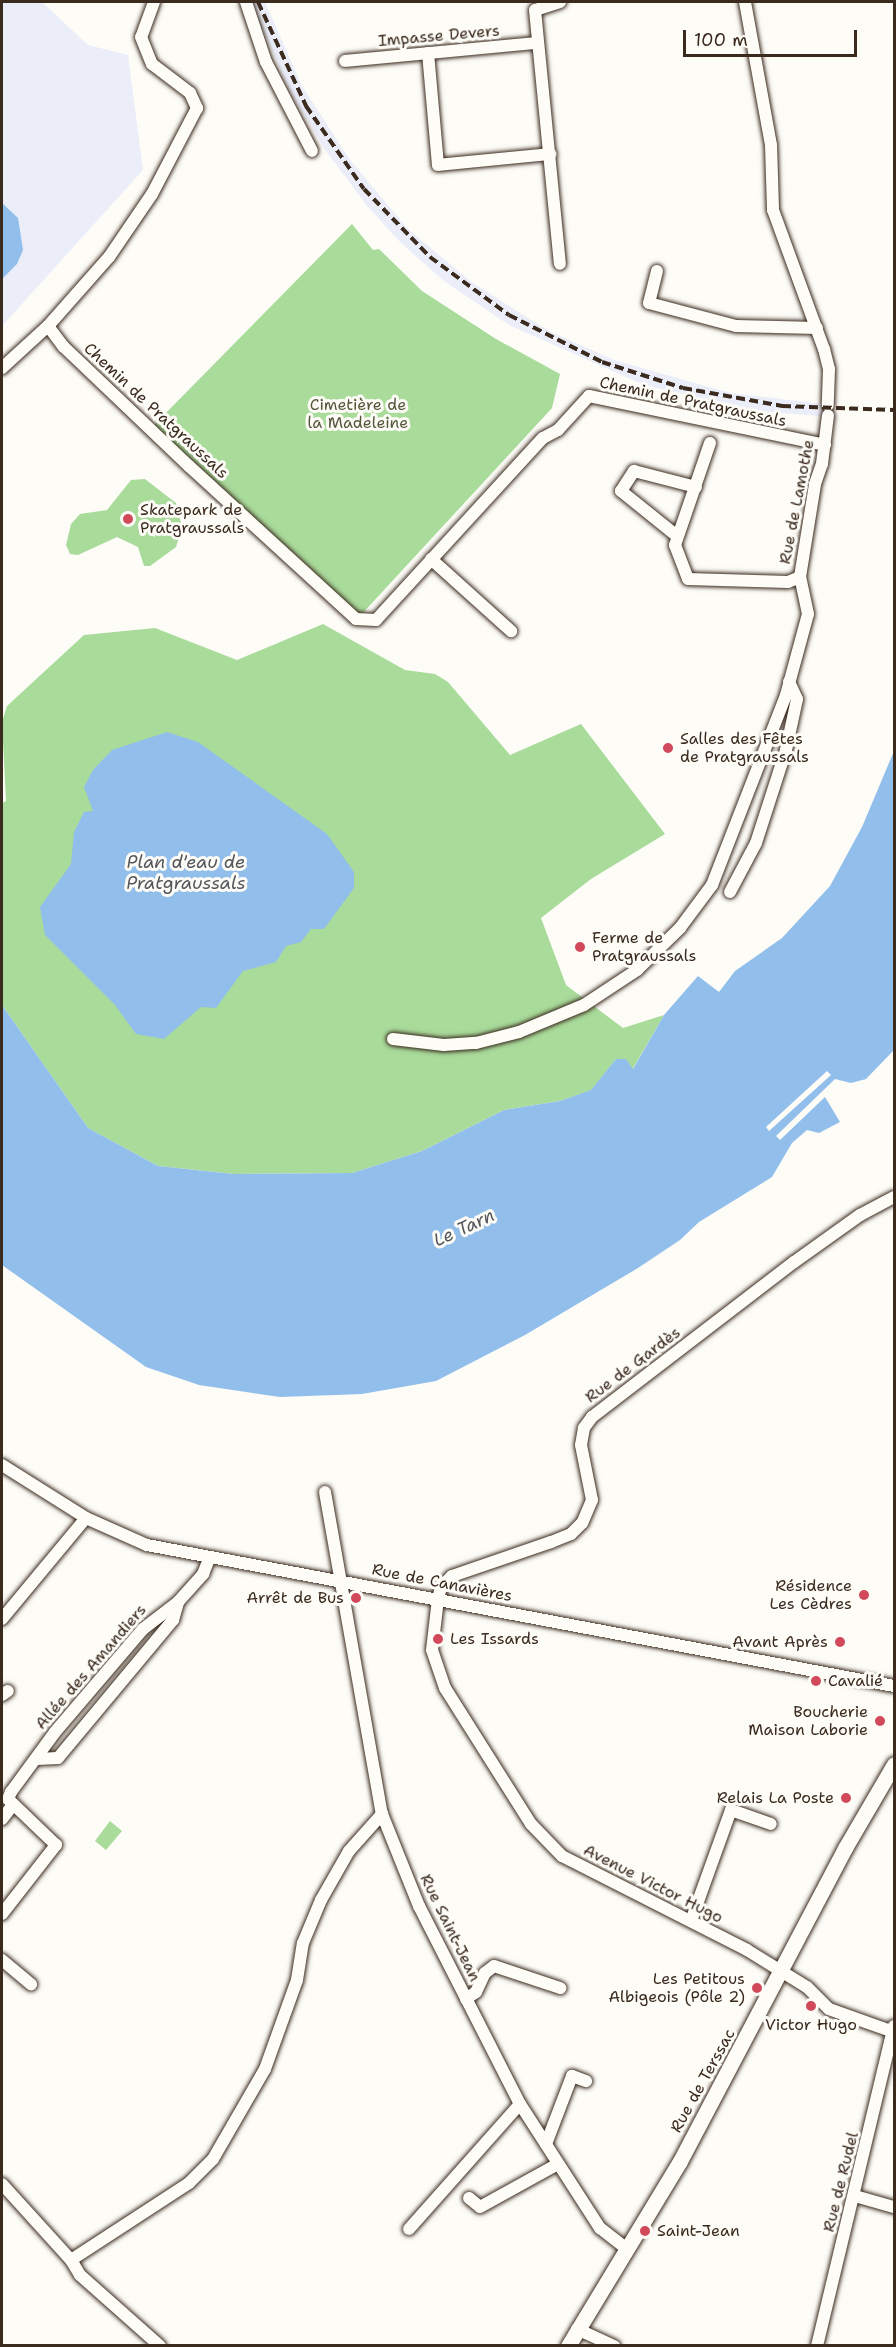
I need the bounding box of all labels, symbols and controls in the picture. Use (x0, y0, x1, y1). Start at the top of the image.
scale bar (686, 18, 860, 56)
street label: Impasse Devers (377, 21, 501, 51)
text: 100 m (694, 28, 748, 52)
street label: Chemin de Pratgraussals (80, 339, 232, 483)
street label: Chemin de Pratgraussals (598, 373, 788, 431)
park label: Cimetière de la Madeleine (308, 395, 408, 433)
street label: Rue de Lamothe (776, 438, 818, 566)
place label: Skatepark de Pratgraussals (140, 500, 244, 538)
marker: Skatepark de Pratgraussals (121, 512, 135, 526)
place label: Salles des Fêtes de Pratgraussals (680, 729, 809, 767)
marker: Salles des Fêtes de Pratgraussals (661, 741, 675, 755)
water label: Plan d'eau de Pratgraussals (126, 852, 246, 894)
place label: Ferme de Pratgraussals (592, 928, 696, 966)
marker: Ferme de Pratgraussals (573, 940, 587, 954)
water label: Le Tarn (430, 1205, 498, 1251)
street label: Rue de Gardès (582, 1323, 684, 1407)
street label: Rue de Canavières (370, 1560, 514, 1606)
place label: Résidence Les Cèdres (769, 1576, 852, 1614)
place label: Arrêt de Bus (247, 1588, 344, 1608)
marker: Résidence Les Cèdres (857, 1588, 871, 1602)
marker: Arrêt de Bus (349, 1591, 363, 1605)
street label: Allée des Amandiers (31, 1601, 151, 1733)
place label: Les Issards (450, 1629, 539, 1649)
marker: Les Issards (431, 1632, 445, 1646)
place label: Avant Après (732, 1632, 828, 1652)
marker: Avant Après (833, 1635, 847, 1649)
place label: Cavalié (828, 1671, 883, 1691)
marker: Cavalié (809, 1674, 823, 1688)
place label: Boucherie Maison Laborie (748, 1702, 868, 1740)
marker: Boucherie Maison Laborie (873, 1714, 887, 1728)
place label: Relais La Poste (717, 1788, 834, 1808)
marker: Relais La Poste (839, 1791, 853, 1805)
street label: Avenue Victor Hugo (580, 1841, 726, 1927)
street label: Rue Saint-Jean (416, 1871, 484, 1985)
place label: Les Petitous Albigeois (Pôle 2) (608, 1969, 745, 2007)
marker: Les Petitous Albigeois (Pôle 2) (750, 1981, 764, 1995)
marker: Victor Hugo (804, 1999, 818, 2013)
place label: Victor Hugo (765, 2015, 857, 2035)
street label: Rue de Terssac (667, 2026, 739, 2136)
street label: Rue de Rudel (819, 2130, 863, 2234)
place label: Saint-Jean (657, 2221, 740, 2241)
marker: Saint-Jean (638, 2224, 652, 2238)

